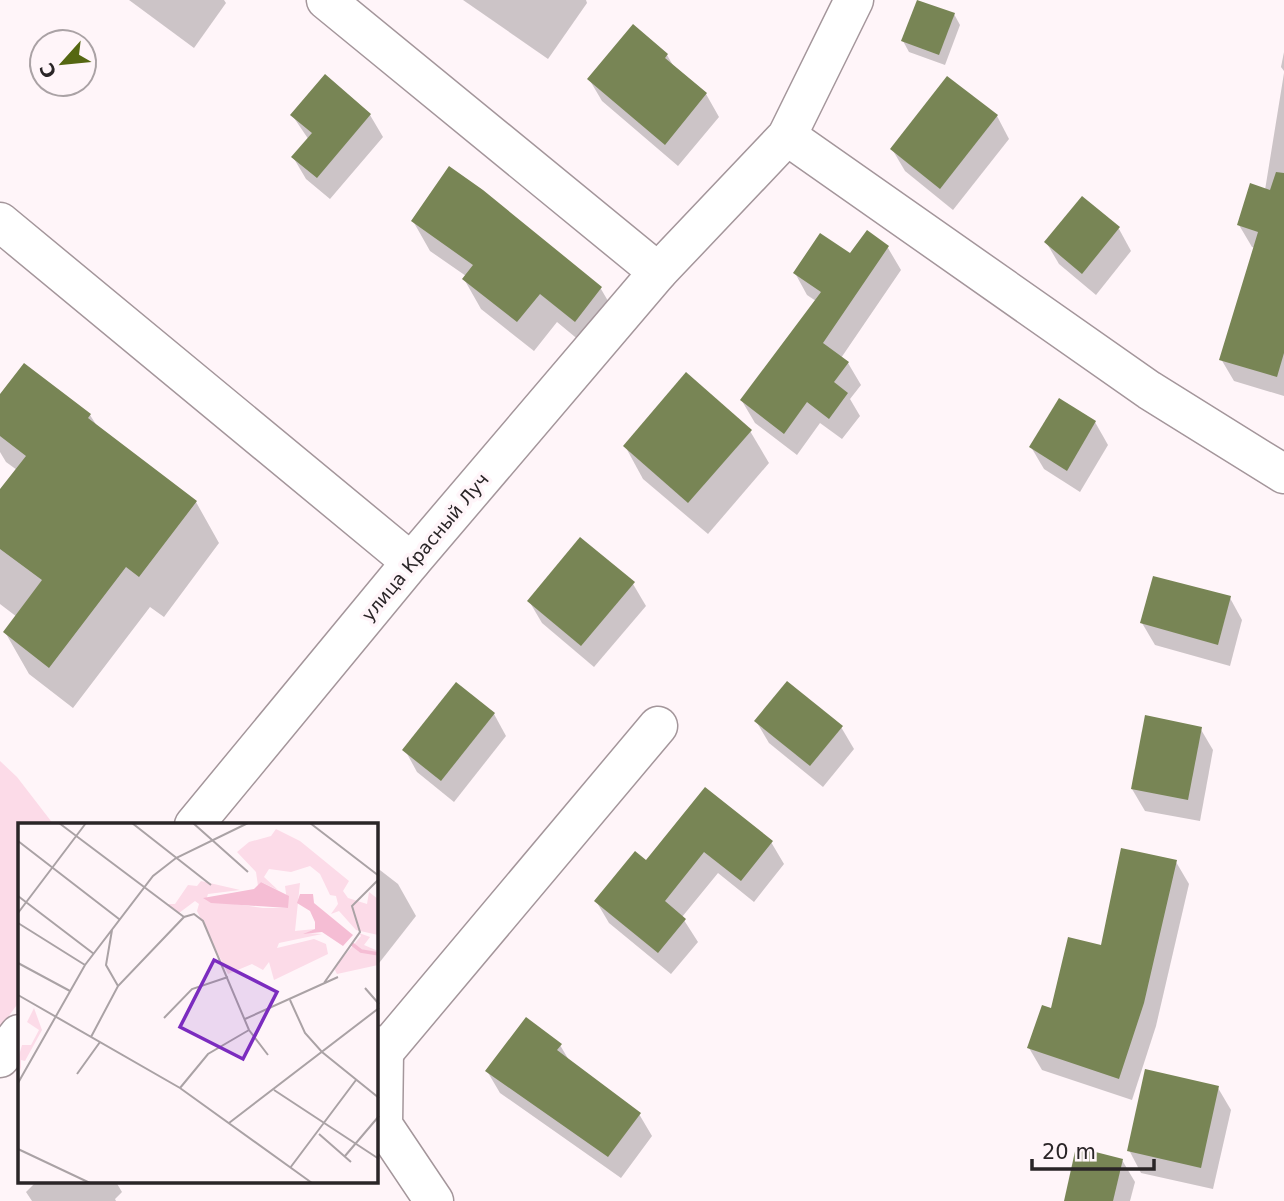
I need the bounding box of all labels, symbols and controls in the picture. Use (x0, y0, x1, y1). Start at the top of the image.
north arrow (28, 28, 98, 98)
text: С (35, 60, 61, 82)
street label: улица Красный Луч (357, 469, 493, 625)
inset map (18, 823, 378, 1184)
scale bar (1032, 1128, 1154, 1172)
text: 20 m (1042, 1140, 1096, 1164)

